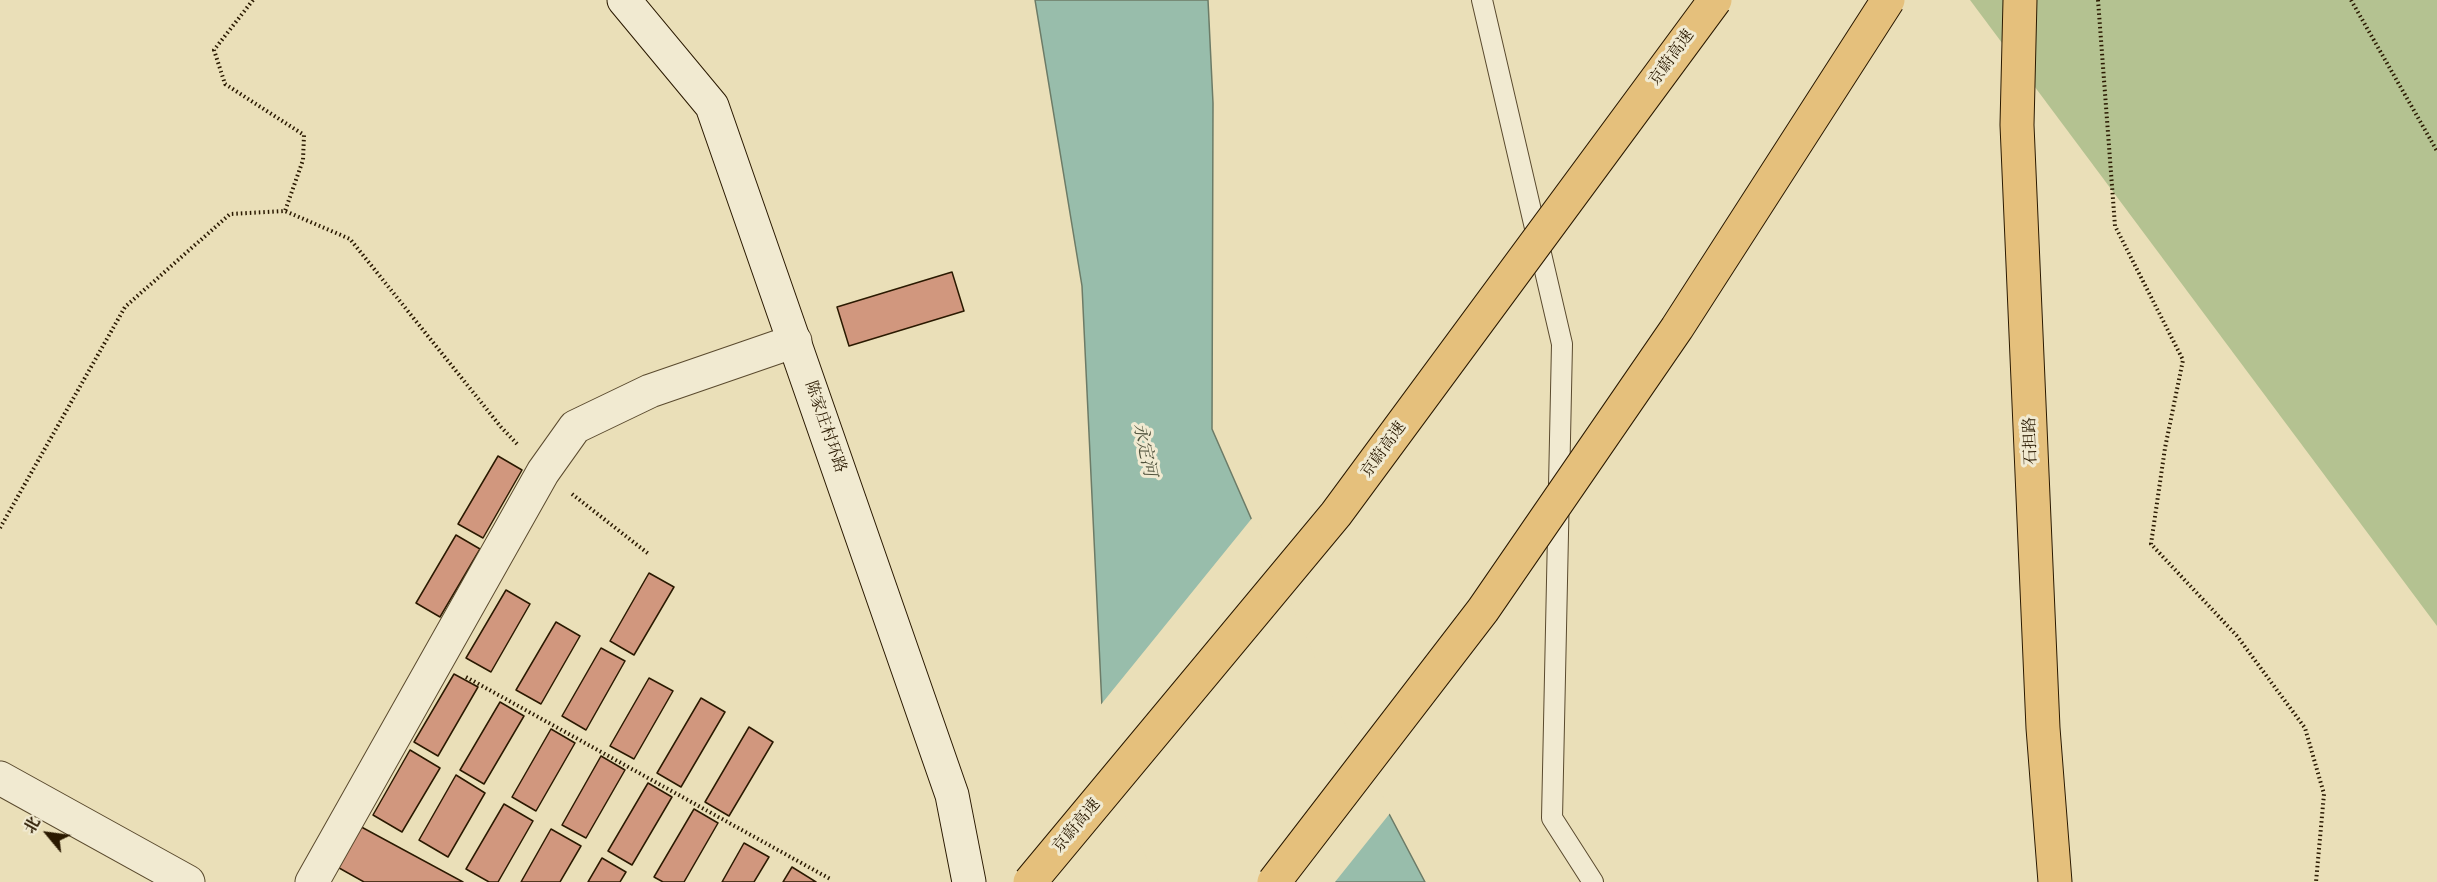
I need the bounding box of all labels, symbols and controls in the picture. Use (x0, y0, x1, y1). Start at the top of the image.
street label: 京蔚高速 (1645, 26, 1699, 90)
street label: 陈家庄村环路 (800, 378, 850, 476)
street label: 石担路 (2021, 417, 2041, 465)
street label: 京蔚高速 (1357, 418, 1411, 482)
water label: 永定河 (1128, 421, 1160, 479)
street label: 京蔚高速 (1049, 795, 1105, 857)
north arrow (18, 804, 78, 864)
text: 北 (19, 813, 46, 838)

